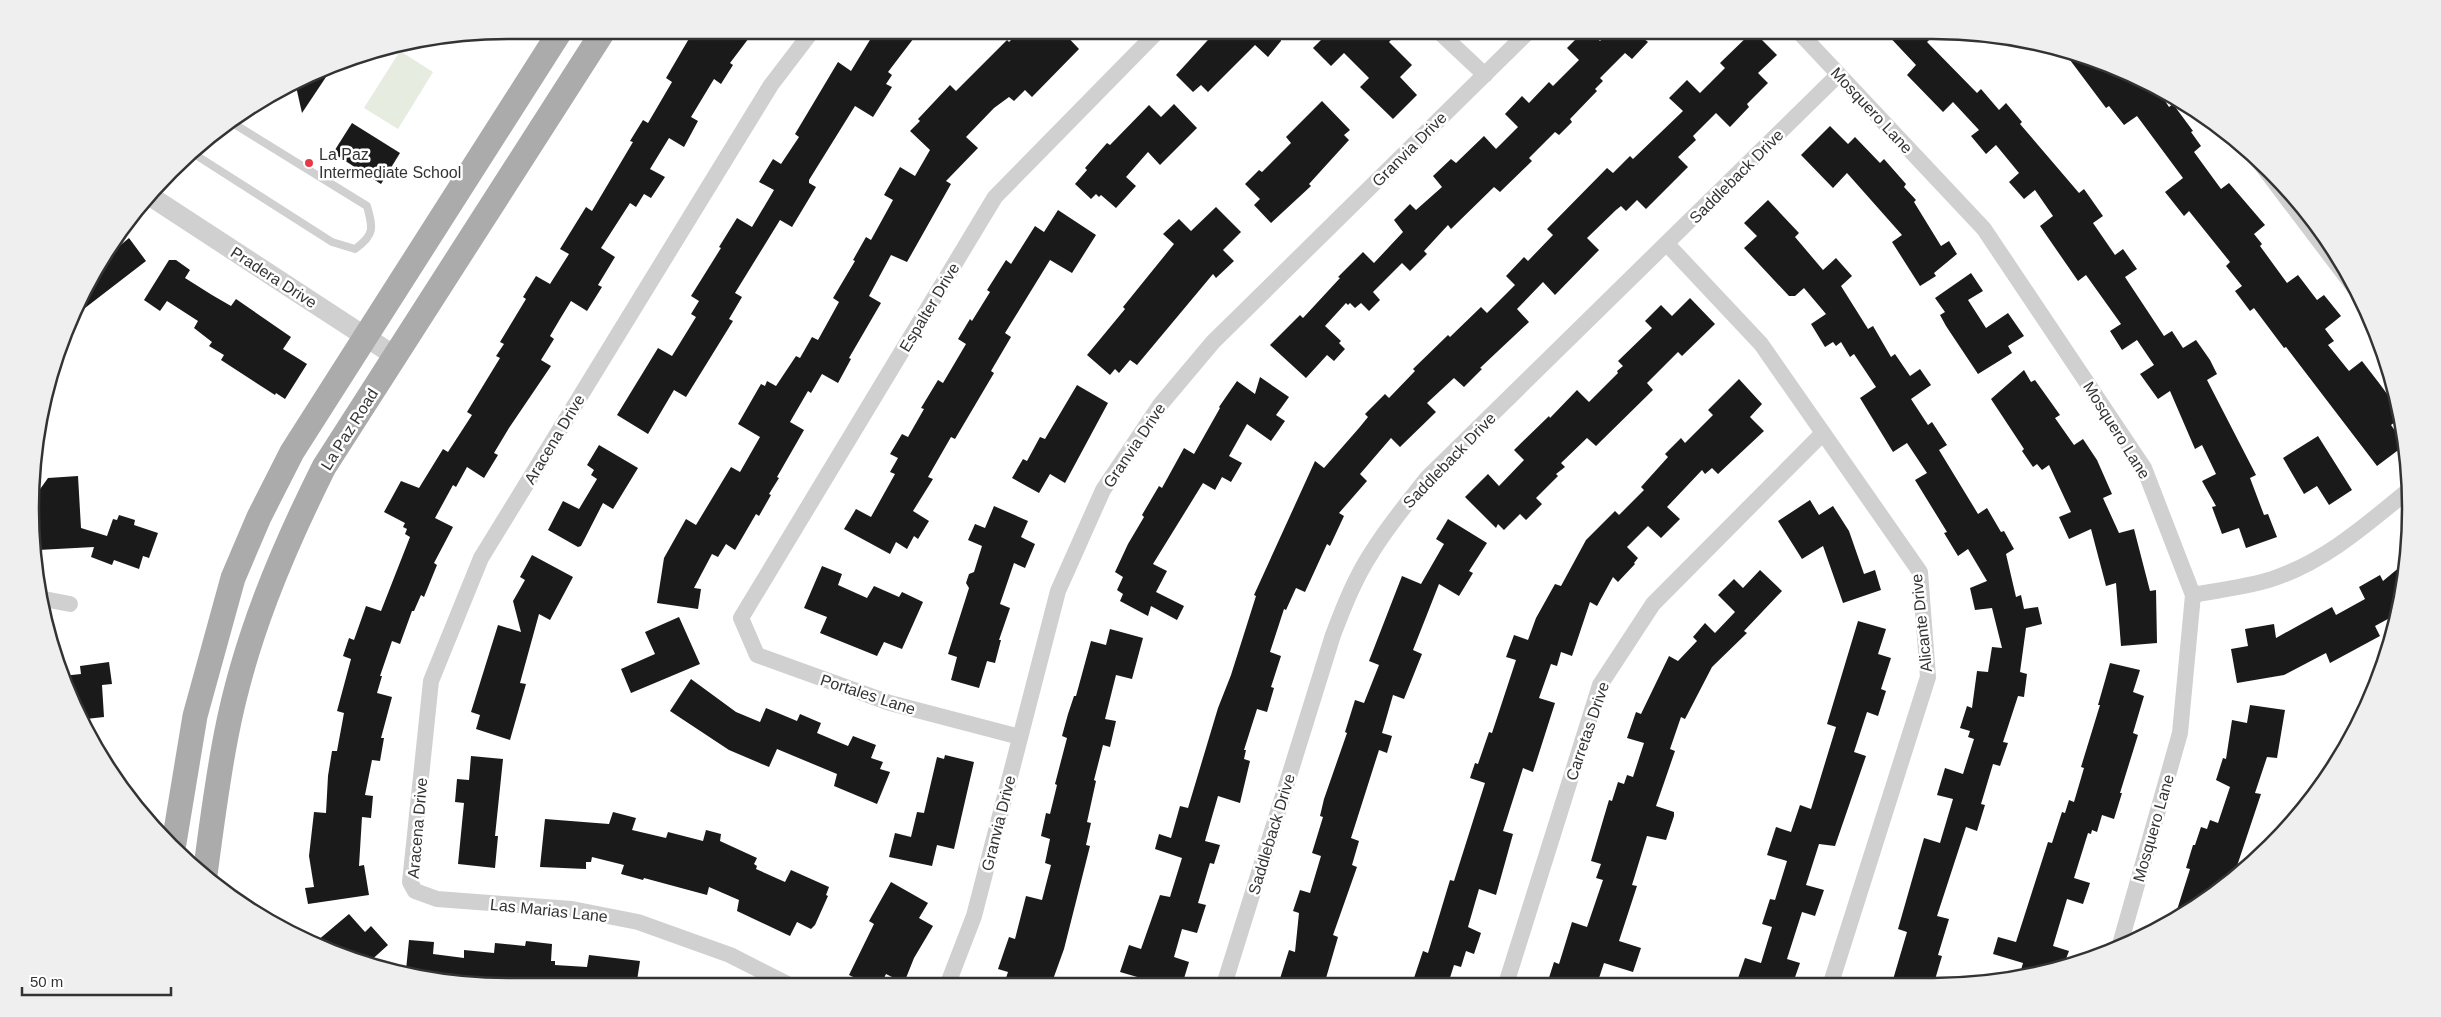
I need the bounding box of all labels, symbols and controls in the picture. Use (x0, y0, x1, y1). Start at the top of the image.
street label: Mosquero Lane (1828, 64, 1916, 157)
street label: Granvia Drive (1369, 109, 1450, 190)
street label: Saddleback Drive (1686, 126, 1787, 227)
place label: La Paz Intermediate School (319, 146, 461, 181)
marker: La Paz Intermediate School (303, 157, 315, 169)
street label: Pradera Drive (228, 243, 320, 311)
street label: Espalter Drive (896, 260, 963, 355)
street label: Mosquero Lane (2080, 379, 2153, 482)
street label: La Paz Road (318, 386, 381, 473)
street label: Aracena Drive (521, 391, 588, 487)
street label: Granvia Drive (1100, 400, 1169, 491)
street label: Saddleback Drive (1400, 409, 1499, 511)
street label: Alicante Drive (1908, 573, 1935, 673)
street label: Portales Lane (818, 671, 918, 718)
street label: Carretas Drive (1563, 680, 1612, 783)
street label: Saddleback Drive (1245, 772, 1298, 897)
street label: Mosquero Lane (2130, 772, 2177, 884)
street label: Granvia Drive (978, 774, 1019, 873)
street label: Aracena Drive (405, 777, 430, 879)
street label: Las Marias Lane (489, 896, 609, 925)
scale bar (22, 964, 171, 996)
text: 50 m (30, 973, 63, 990)

